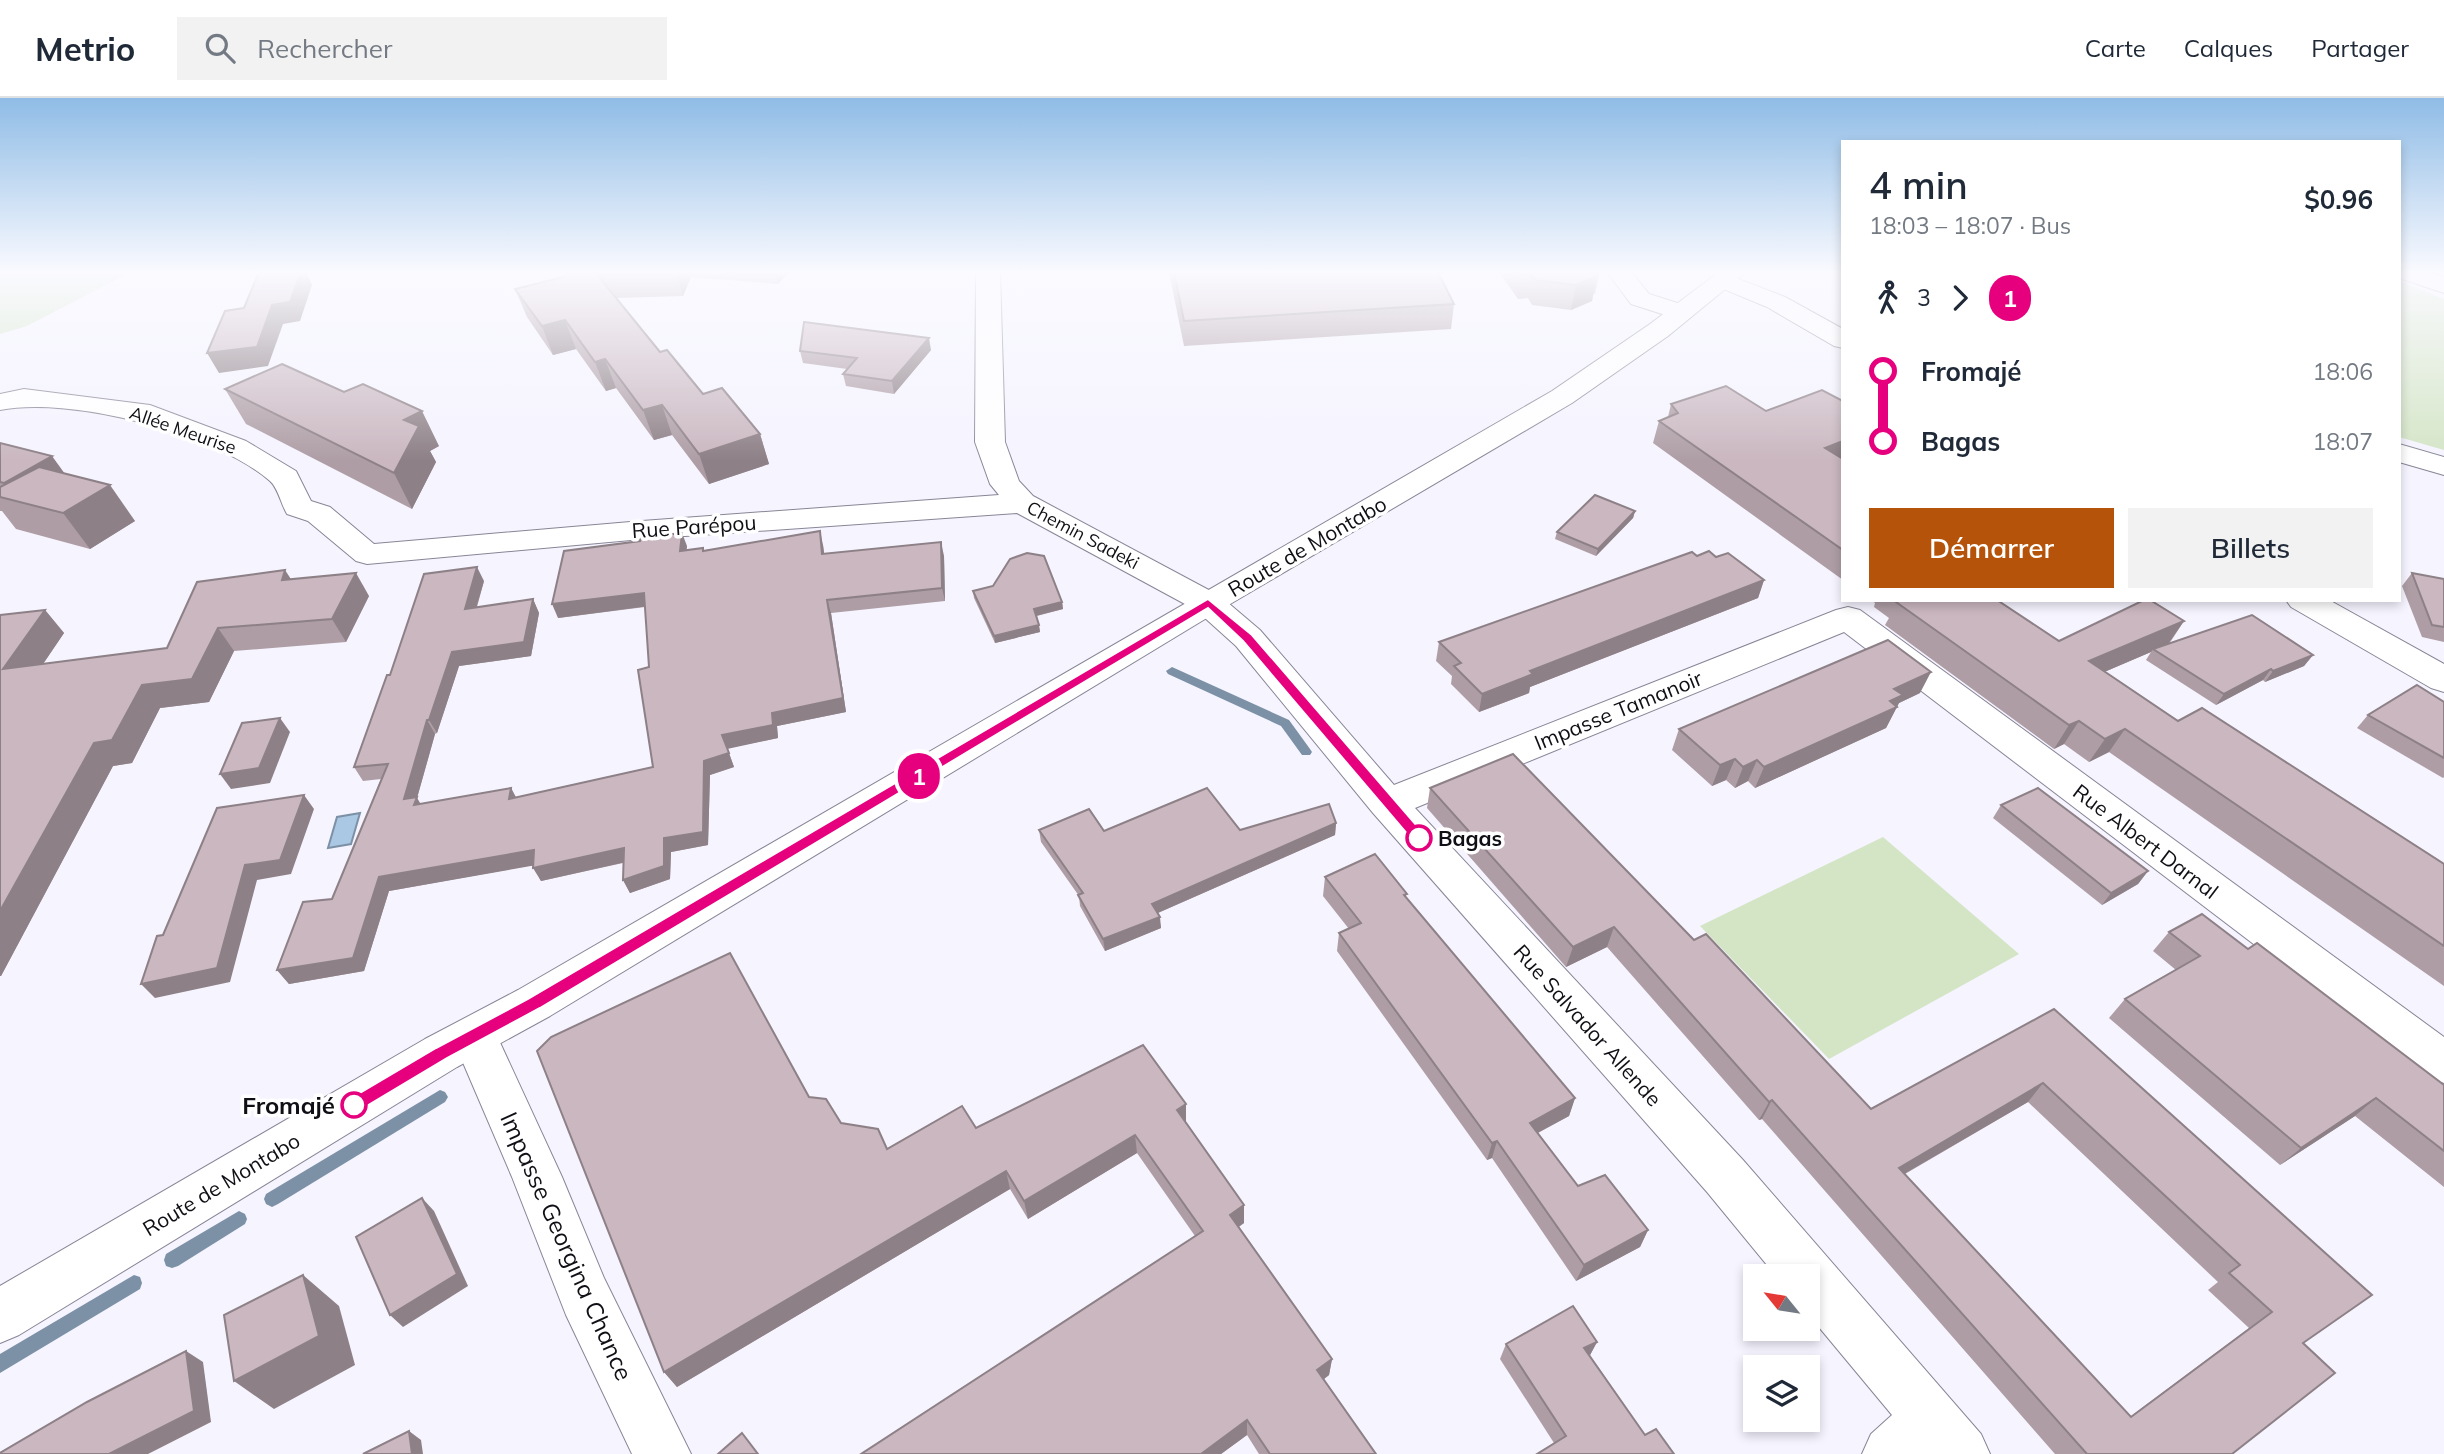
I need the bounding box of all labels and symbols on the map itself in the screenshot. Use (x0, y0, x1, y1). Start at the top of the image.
street label: Allée Meurise (127, 401, 239, 459)
street label: Route de Montabo (1223, 490, 1391, 602)
street label: Chemin Sadeki (1023, 496, 1143, 574)
street label: Rue Parépou (631, 509, 757, 543)
street label: Impasse Tamanoir (1530, 664, 1706, 755)
line badge: 1 (896, 753, 942, 799)
street label: Rue Albert Darnal (2068, 778, 2224, 904)
marker: Bagas (1406, 825, 1432, 851)
place label: Bagas (1438, 825, 1502, 851)
street label: Rue Salvador Allende (1509, 939, 1667, 1111)
place label: Fromajé (242, 1090, 335, 1120)
marker: Fromajé (341, 1092, 367, 1118)
street label: Impasse Georgina Chance (494, 1107, 640, 1385)
street label: Route de Montabo (138, 1127, 304, 1241)
north arrow (1743, 1264, 1820, 1340)

